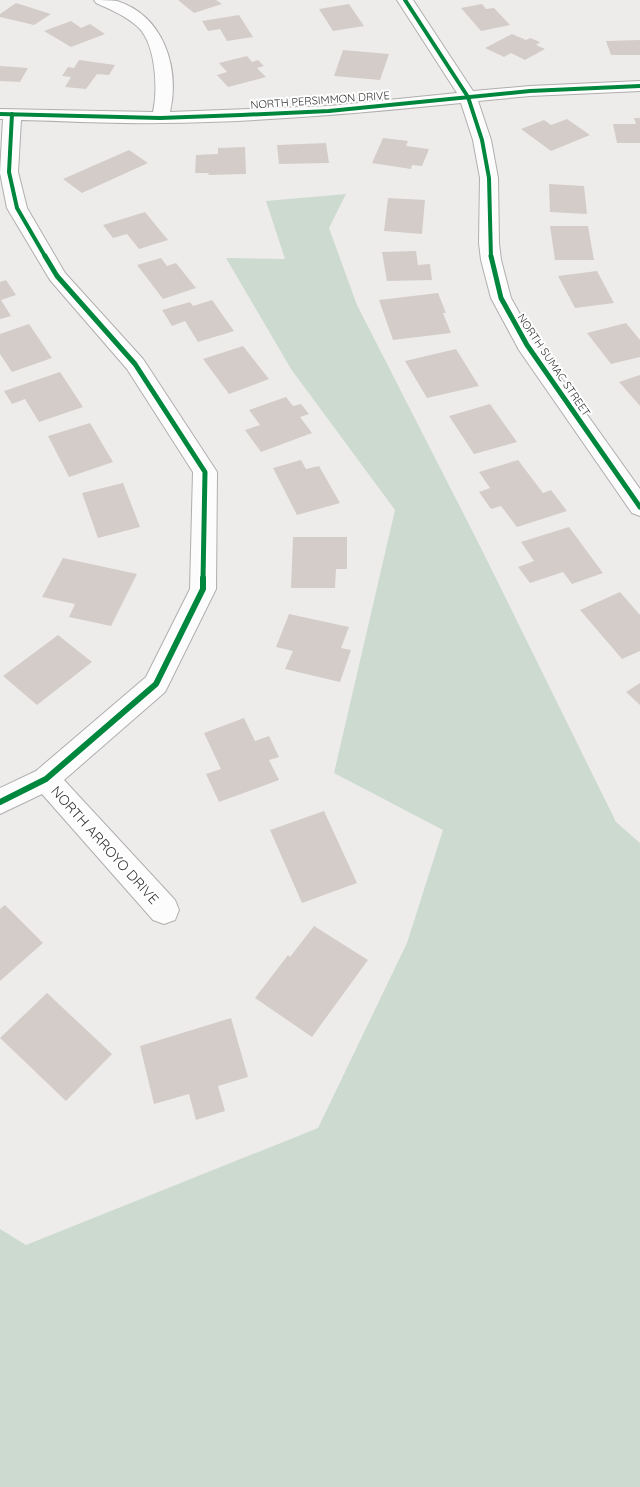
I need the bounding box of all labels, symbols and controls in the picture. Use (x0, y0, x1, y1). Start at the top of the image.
street label: NORTH PERSIMMON DRIVE (250, 88, 390, 112)
street label: NORTH SUMAC STREET (514, 311, 594, 419)
street label: NORTH ARROYO DRIVE (47, 782, 163, 908)

